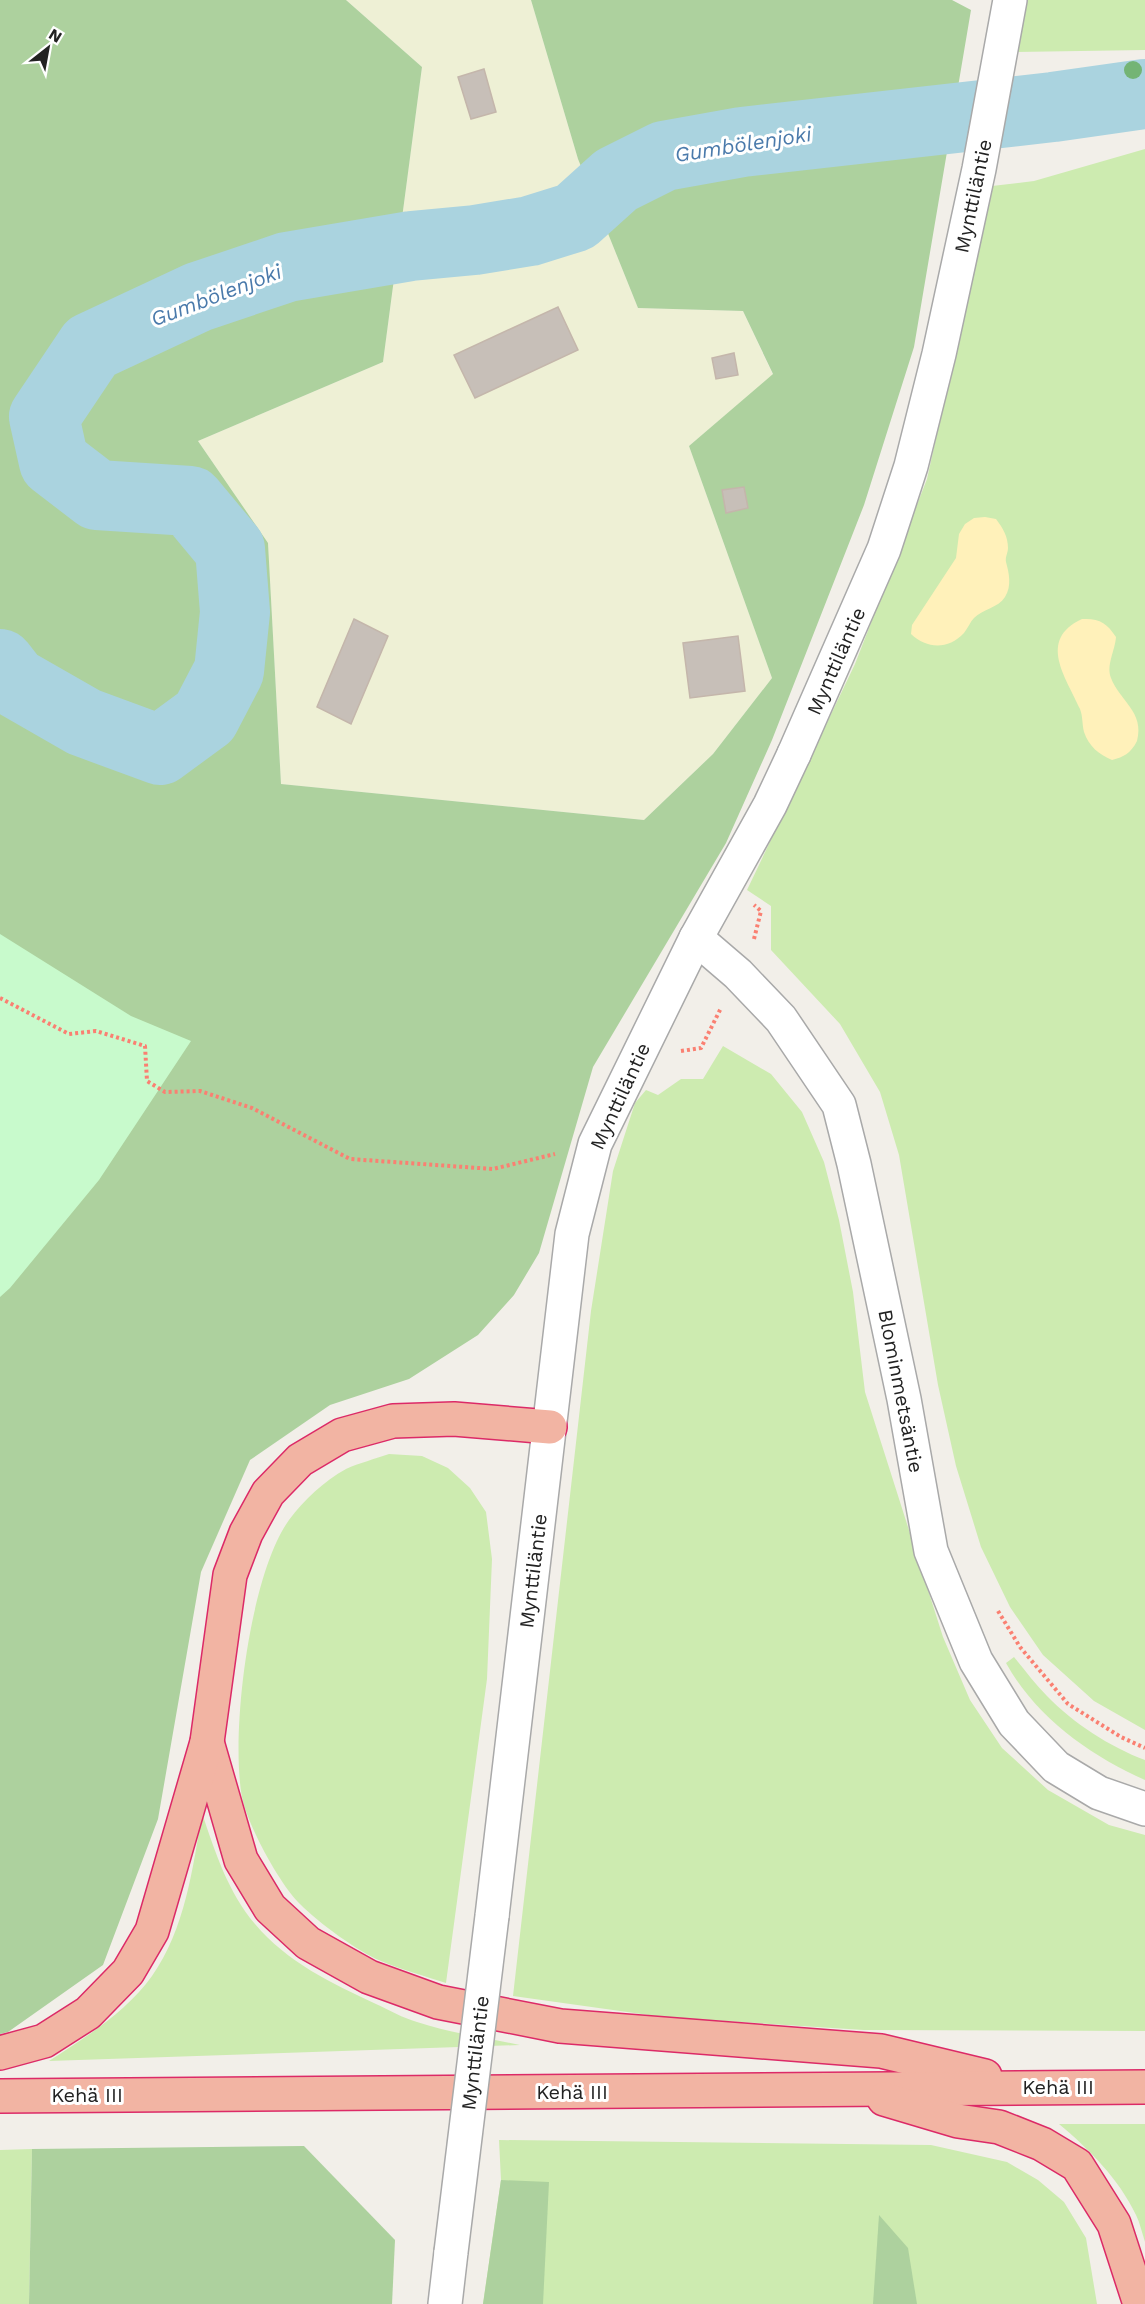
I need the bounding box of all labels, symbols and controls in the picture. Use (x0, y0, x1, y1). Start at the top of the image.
north arrow (18, 18, 78, 78)
text: N (45, 24, 65, 47)
water label: Gumbölenjoki (673, 121, 814, 167)
street label: Mynttiläntie (949, 137, 997, 255)
water label: Gumbölenjoki (147, 258, 285, 331)
street label: Mynttiläntie (802, 603, 870, 719)
street label: Mynttiläntie (585, 1039, 655, 1153)
street label: Blominmetsäntie (873, 1307, 929, 1475)
street label: Mynttiläntie (514, 1512, 552, 1630)
street label: Mynttiläntie (456, 1994, 494, 2112)
street label: Kehä III (1022, 2075, 1094, 2099)
street label: Kehä III (536, 2080, 608, 2104)
street label: Kehä III (51, 2083, 123, 2107)

